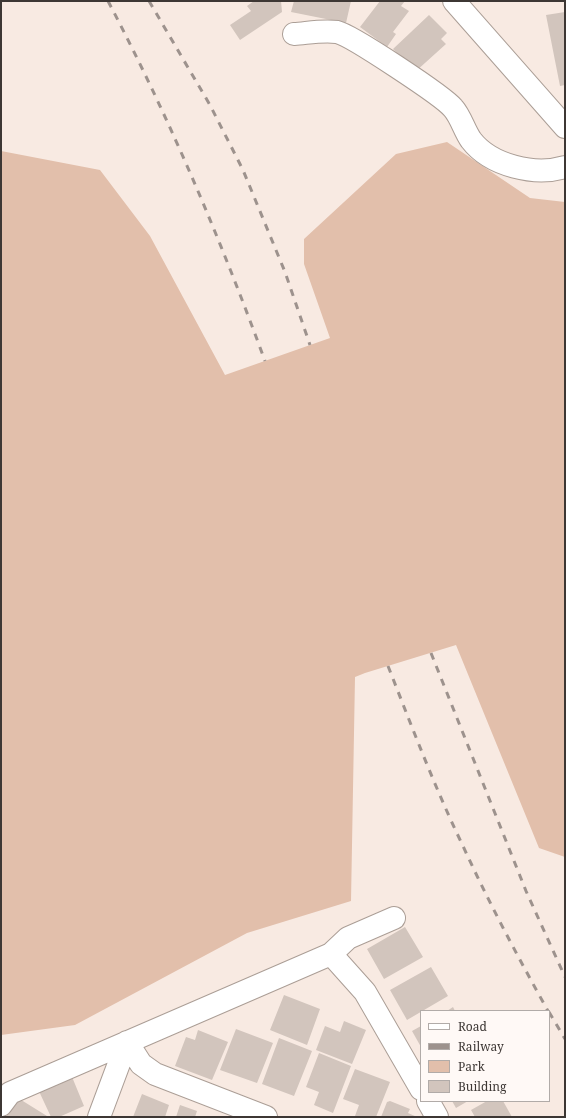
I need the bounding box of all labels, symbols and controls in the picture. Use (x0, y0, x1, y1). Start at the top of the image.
legend (420, 1010, 550, 1102)
text: Road (458, 1018, 487, 1035)
text: Railway (458, 1038, 504, 1055)
text: Park (458, 1058, 485, 1075)
text: Building (458, 1078, 506, 1095)

